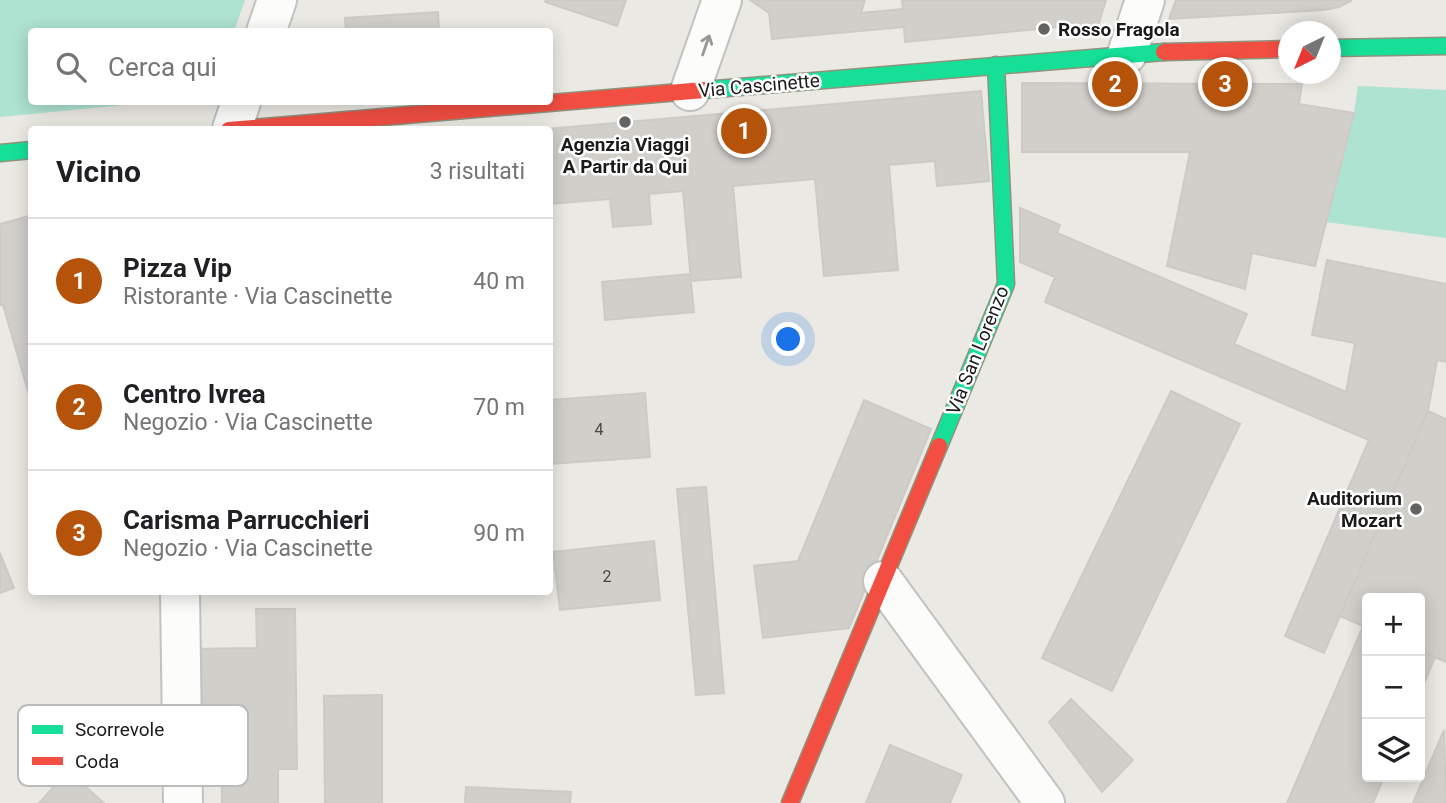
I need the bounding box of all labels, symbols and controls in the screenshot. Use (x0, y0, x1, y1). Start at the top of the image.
place label: Rosso Fragola (1058, 18, 1180, 41)
marker: Rosso Fragola (1036, 21, 1052, 37)
north arrow (1278, 21, 1341, 84)
search box (28, 28, 553, 105)
one-way arrow (701, 35, 713, 57)
icon: search (52, 48, 90, 86)
text: Cerca qui (108, 52, 217, 82)
pin: 2 (1092, 58, 1138, 110)
pin: 3 (1202, 58, 1248, 110)
street label: Via Cascinette (697, 69, 821, 102)
pin: 1 (721, 105, 767, 157)
marker: Agenzia Viaggi A Partir da Qui (617, 114, 633, 130)
place label: Agenzia Viaggi A Partir da Qui (561, 133, 689, 178)
text: Vicino (56, 154, 141, 189)
text: 3 risultati (430, 158, 525, 185)
text: Pizza Vip (123, 253, 232, 283)
text: 1 (72, 268, 86, 295)
text: 40 m (473, 268, 525, 295)
text: Ristorante · Via Cascinette (123, 283, 392, 310)
street label: Via San Lorenzo (941, 283, 1014, 418)
your location (771, 322, 805, 356)
text: Centro Ivrea (123, 379, 266, 409)
text: 2 (72, 394, 86, 421)
text: 70 m (473, 394, 525, 421)
text: Negozio · Via Cascinette (123, 409, 373, 436)
house number: 4 (595, 420, 604, 439)
place label: Auditorium Mozart (1307, 487, 1403, 532)
marker: Auditorium Mozart (1408, 501, 1424, 517)
text: Carisma Parrucchieri (123, 505, 370, 535)
text: 3 (72, 520, 86, 547)
text: 90 m (473, 520, 525, 547)
text: Negozio · Via Cascinette (123, 535, 373, 562)
house number: 2 (603, 567, 612, 586)
map controls (1362, 593, 1425, 782)
button: + (1362, 593, 1425, 656)
button: − (1362, 656, 1425, 719)
legend (18, 705, 248, 786)
text: Scorrevole (75, 718, 164, 741)
button: layers (1362, 719, 1425, 782)
text: Coda (75, 750, 119, 773)

